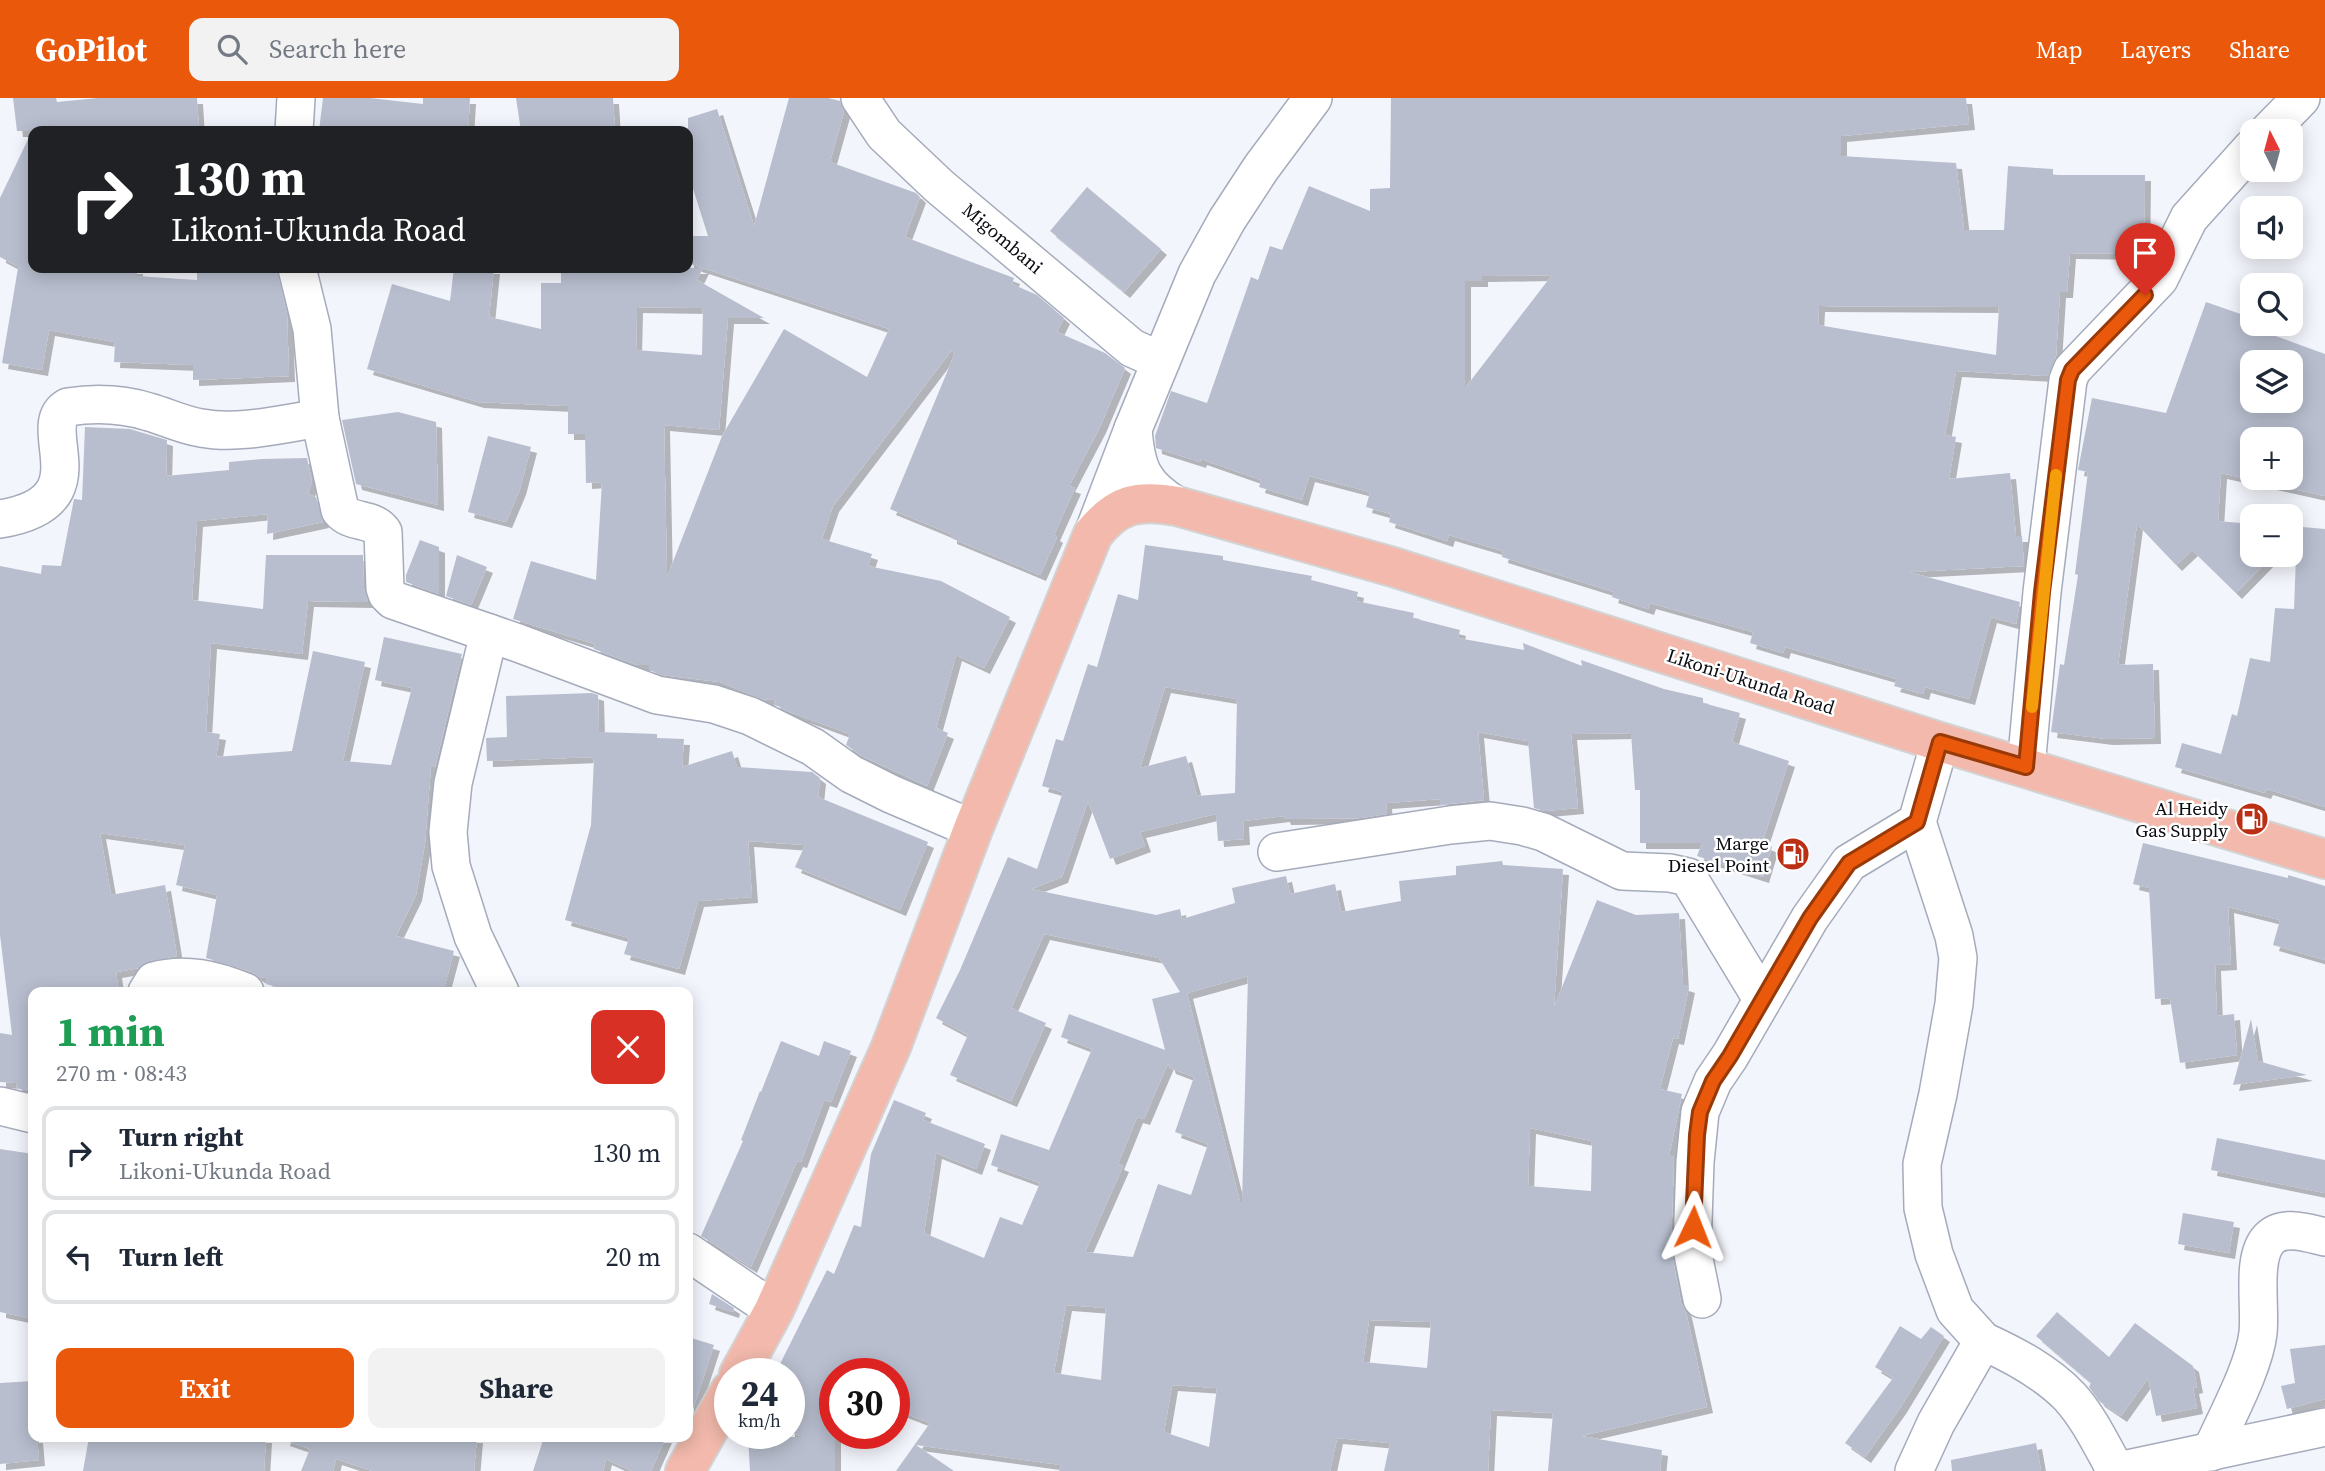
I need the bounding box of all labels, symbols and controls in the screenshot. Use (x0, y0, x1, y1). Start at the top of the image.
search box (189, 18, 679, 81)
text: GoPilot (35, 27, 147, 72)
icon: search (213, 30, 251, 68)
text: Search here (269, 31, 406, 67)
text: Map (2036, 33, 2083, 66)
text: Layers (2121, 33, 2191, 66)
text: Share (2229, 33, 2290, 66)
north arrow (2240, 119, 2303, 182)
map controls (2240, 119, 2303, 567)
text: 130 m (171, 144, 306, 211)
icon: right (56, 154, 147, 245)
button: sound (2240, 196, 2303, 259)
street label: Migombani (957, 197, 1049, 280)
text: Likoni-Ukunda Road (171, 208, 466, 252)
pin (2115, 223, 2175, 295)
icon: arrive (2126, 234, 2164, 272)
button: search (2240, 273, 2303, 336)
button: layers (2240, 350, 2303, 413)
button: + (2240, 427, 2303, 490)
button: − (2240, 504, 2303, 567)
street label: Likoni-Ukunda Road (1664, 642, 1838, 720)
place label: Al Heidy Gas Supply (2135, 795, 2228, 843)
fuel station icon: Al Heidy Gas Supply (2233, 800, 2271, 838)
place label: Marge Diesel Point (1668, 830, 1770, 878)
fuel station icon: Marge Diesel Point (1774, 835, 1812, 873)
text: 1 min (56, 1002, 165, 1060)
button: close (591, 1010, 665, 1084)
text: 270 m · 08:43 (56, 1057, 187, 1089)
text: Turn right (119, 1119, 243, 1155)
icon: right (60, 1134, 98, 1172)
text: 130 m (593, 1135, 661, 1171)
text: Likoni-Ukunda Road (119, 1155, 331, 1187)
position arrow (1656, 1190, 1730, 1264)
icon: left (60, 1238, 98, 1276)
text: Turn left (119, 1239, 223, 1275)
text: 20 m (606, 1239, 661, 1275)
button: Exit (56, 1348, 354, 1428)
button: Share (368, 1348, 665, 1428)
speed limit sign: 30 (819, 1358, 910, 1449)
text: 24 (741, 1370, 778, 1418)
text: km/h (738, 1408, 781, 1433)

